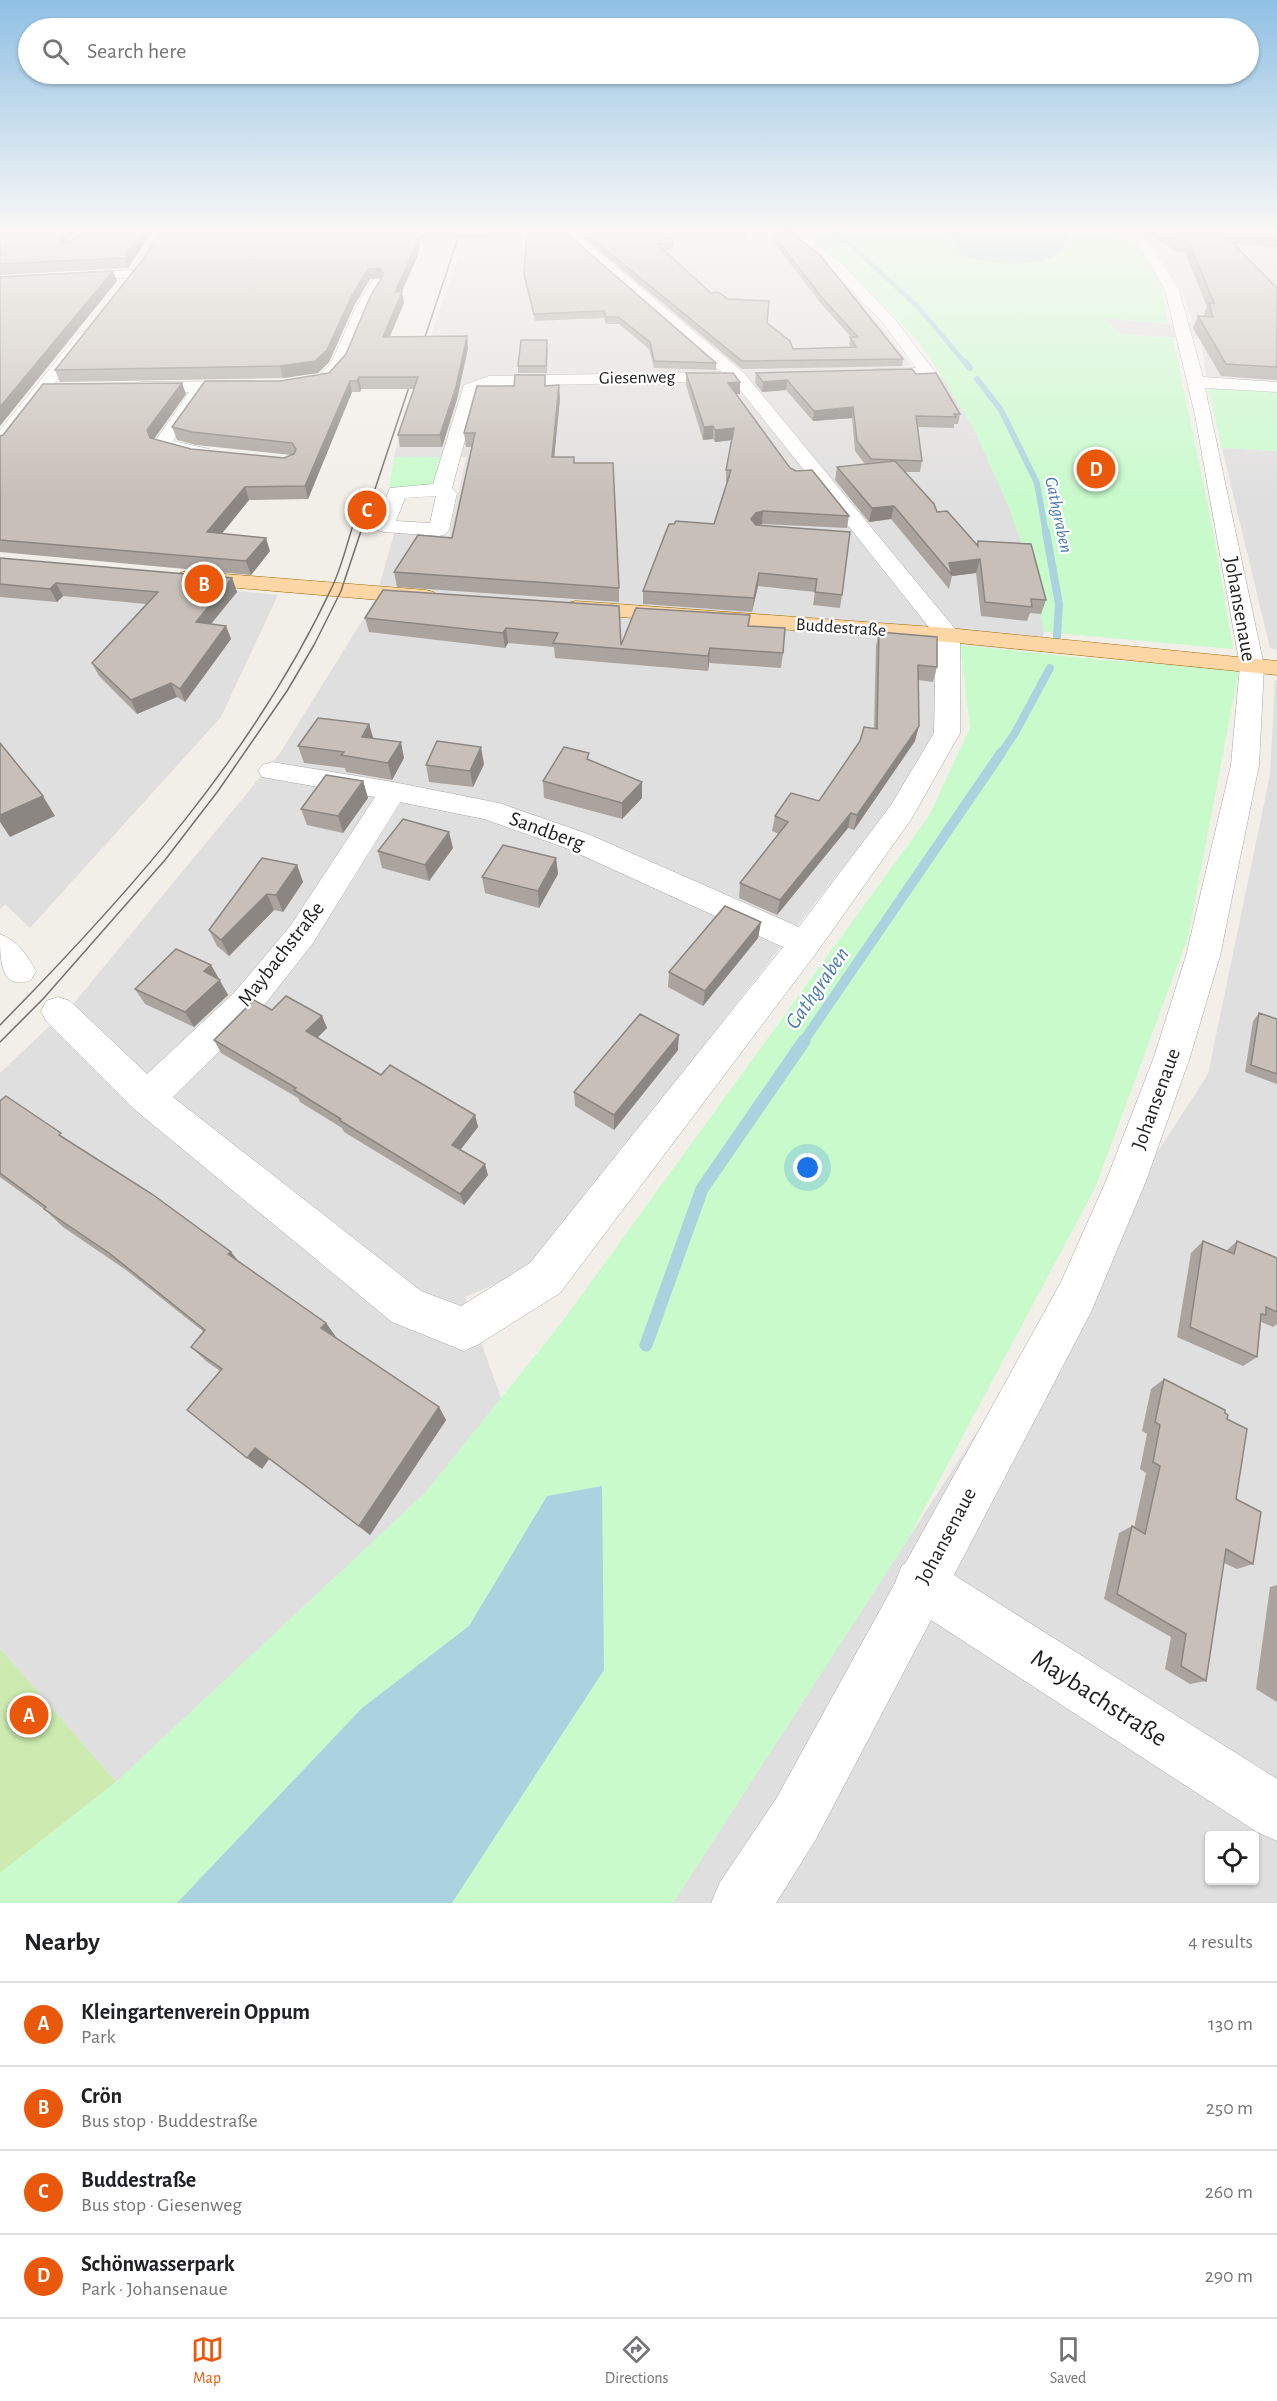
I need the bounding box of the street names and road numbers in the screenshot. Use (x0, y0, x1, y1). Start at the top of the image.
street label: Giesenweg (599, 368, 675, 388)
street label: Johansenaue (1220, 555, 1260, 663)
street label: Buddestraße (795, 616, 887, 640)
street label: Sandberg (507, 808, 588, 855)
street label: Maybachstraße (234, 898, 328, 1010)
street label: Johansenaue (1128, 1046, 1184, 1152)
street label: Johansenaue (912, 1484, 980, 1588)
street label: Maybachstraße (1026, 1645, 1172, 1751)

